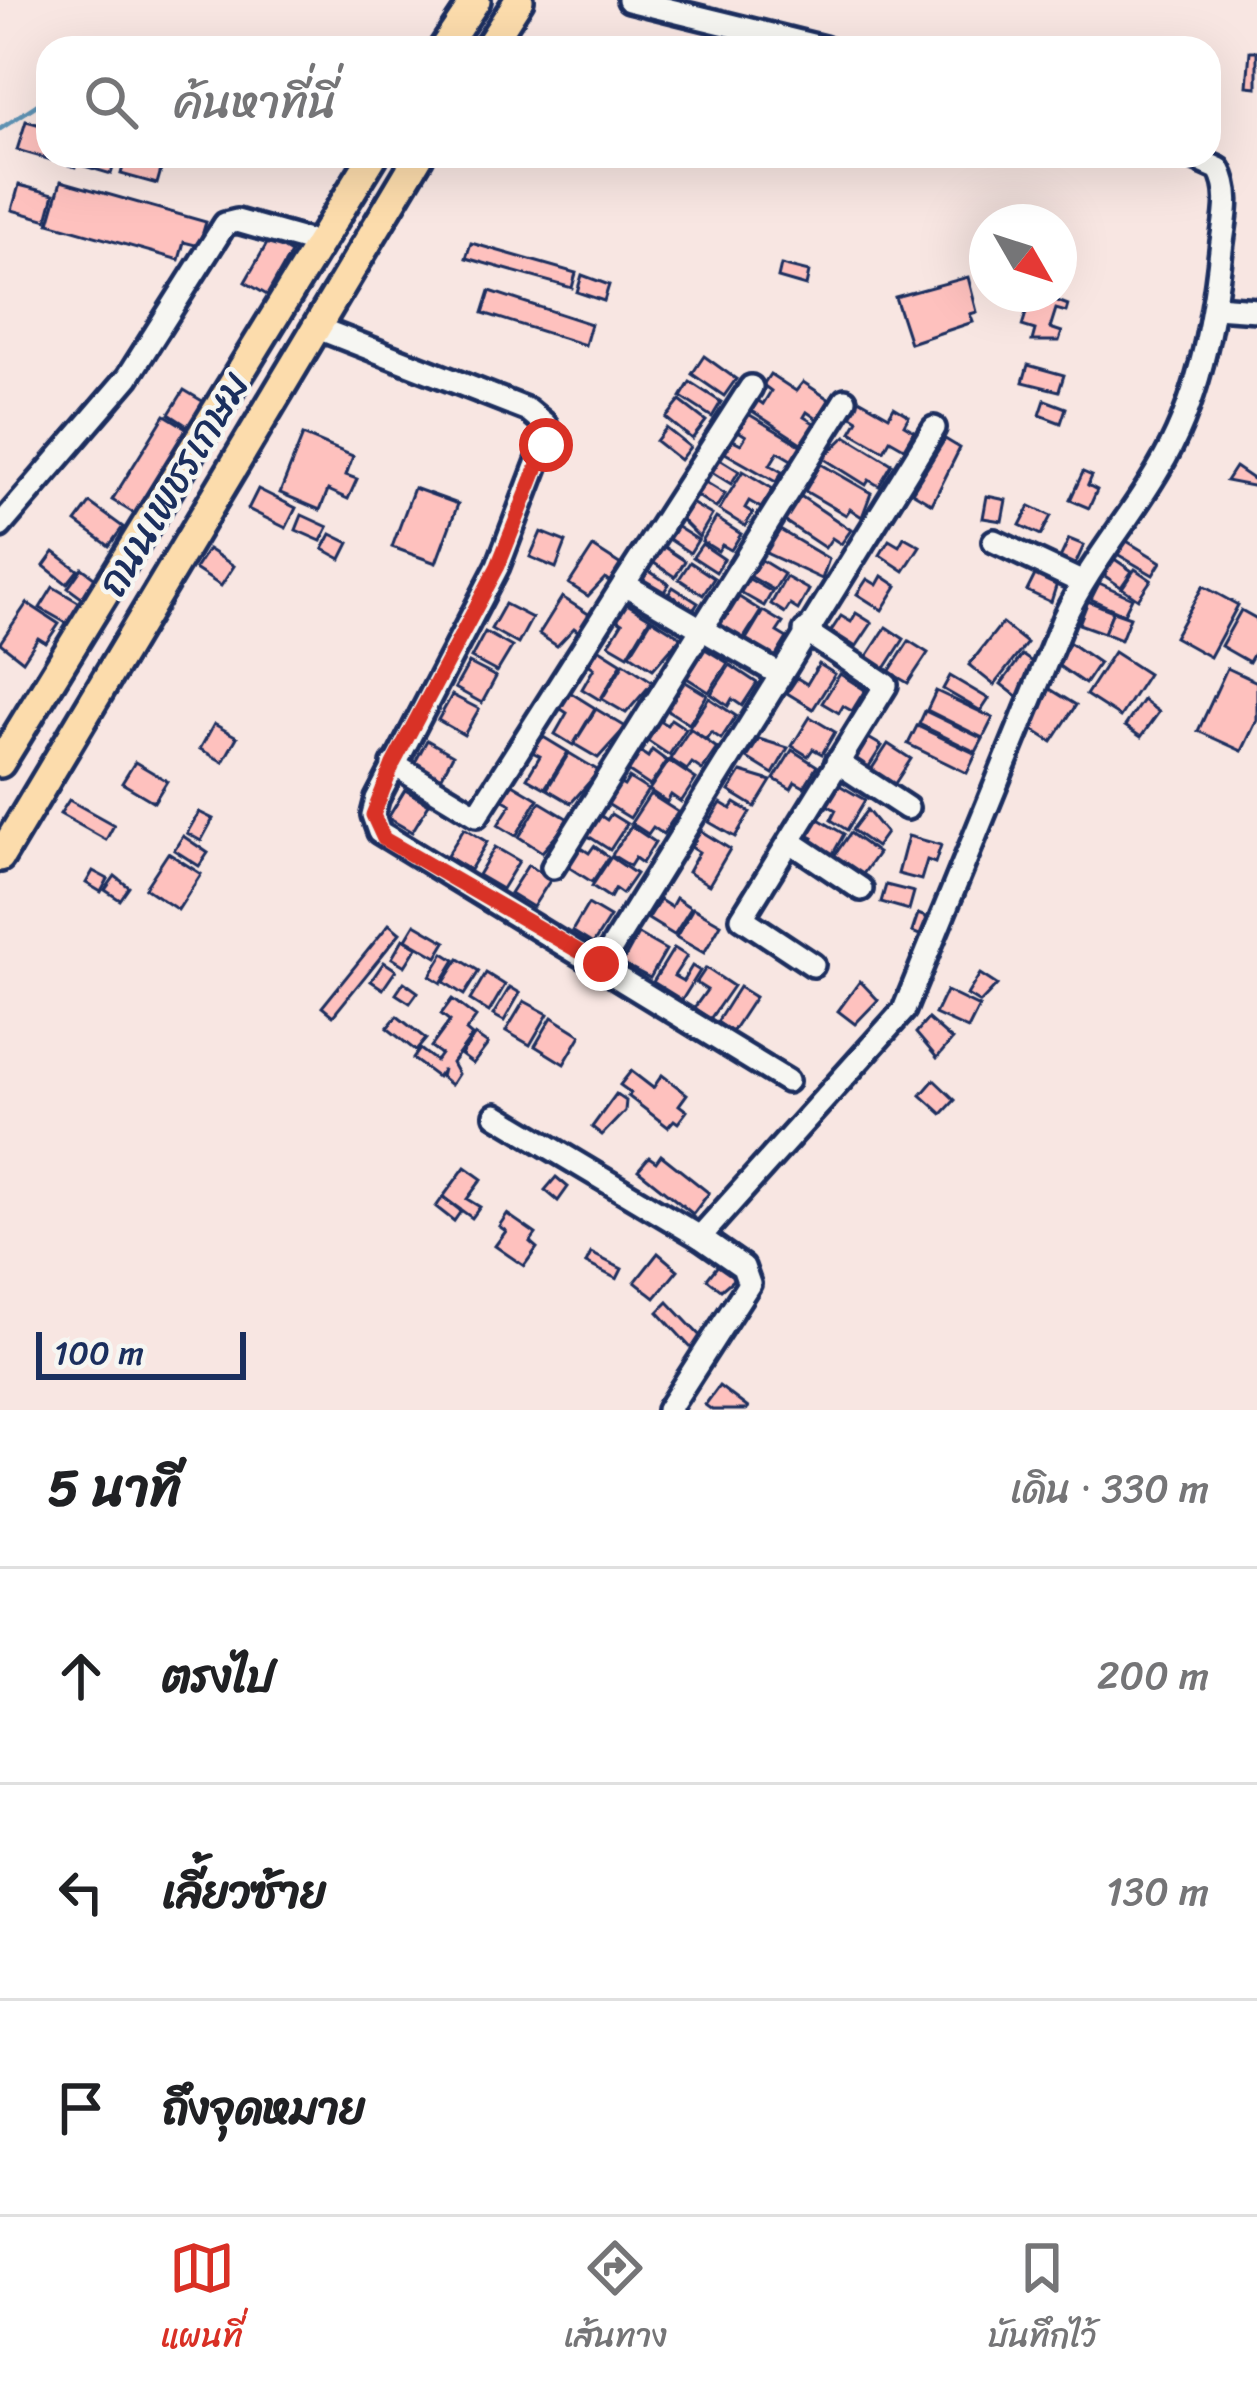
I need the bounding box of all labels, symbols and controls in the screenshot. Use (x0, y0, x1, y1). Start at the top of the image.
search box (36, 36, 1221, 168)
text: ค้นหาที่นี่ (174, 62, 337, 142)
icon: search (78, 69, 144, 135)
north arrow (969, 204, 1077, 312)
street label: ถนนเพชรเกษม (76, 356, 270, 612)
route start (519, 418, 573, 472)
route end (574, 937, 628, 991)
text: 100 m (54, 1324, 144, 1382)
scale bar (36, 1326, 246, 1379)
text: 5 นาที (48, 1443, 181, 1533)
text: เดิน · 330 m (1010, 1454, 1209, 1523)
text: ตรงไป (162, 1636, 275, 1716)
text: 200 m (1097, 1641, 1209, 1710)
icon: ahead (48, 1643, 114, 1709)
text: เลี้ยวซ้าย (162, 1852, 326, 1932)
text: 130 m (1106, 1857, 1209, 1926)
icon: left (48, 1859, 114, 1925)
text: ถึงจุดหมาย (162, 2068, 365, 2148)
icon: arrive (48, 2075, 114, 2141)
tab: แผนที่ (160, 2235, 243, 2365)
tab: เส้นทาง (564, 2235, 667, 2365)
tab: บันทึกไว้ (988, 2235, 1097, 2365)

